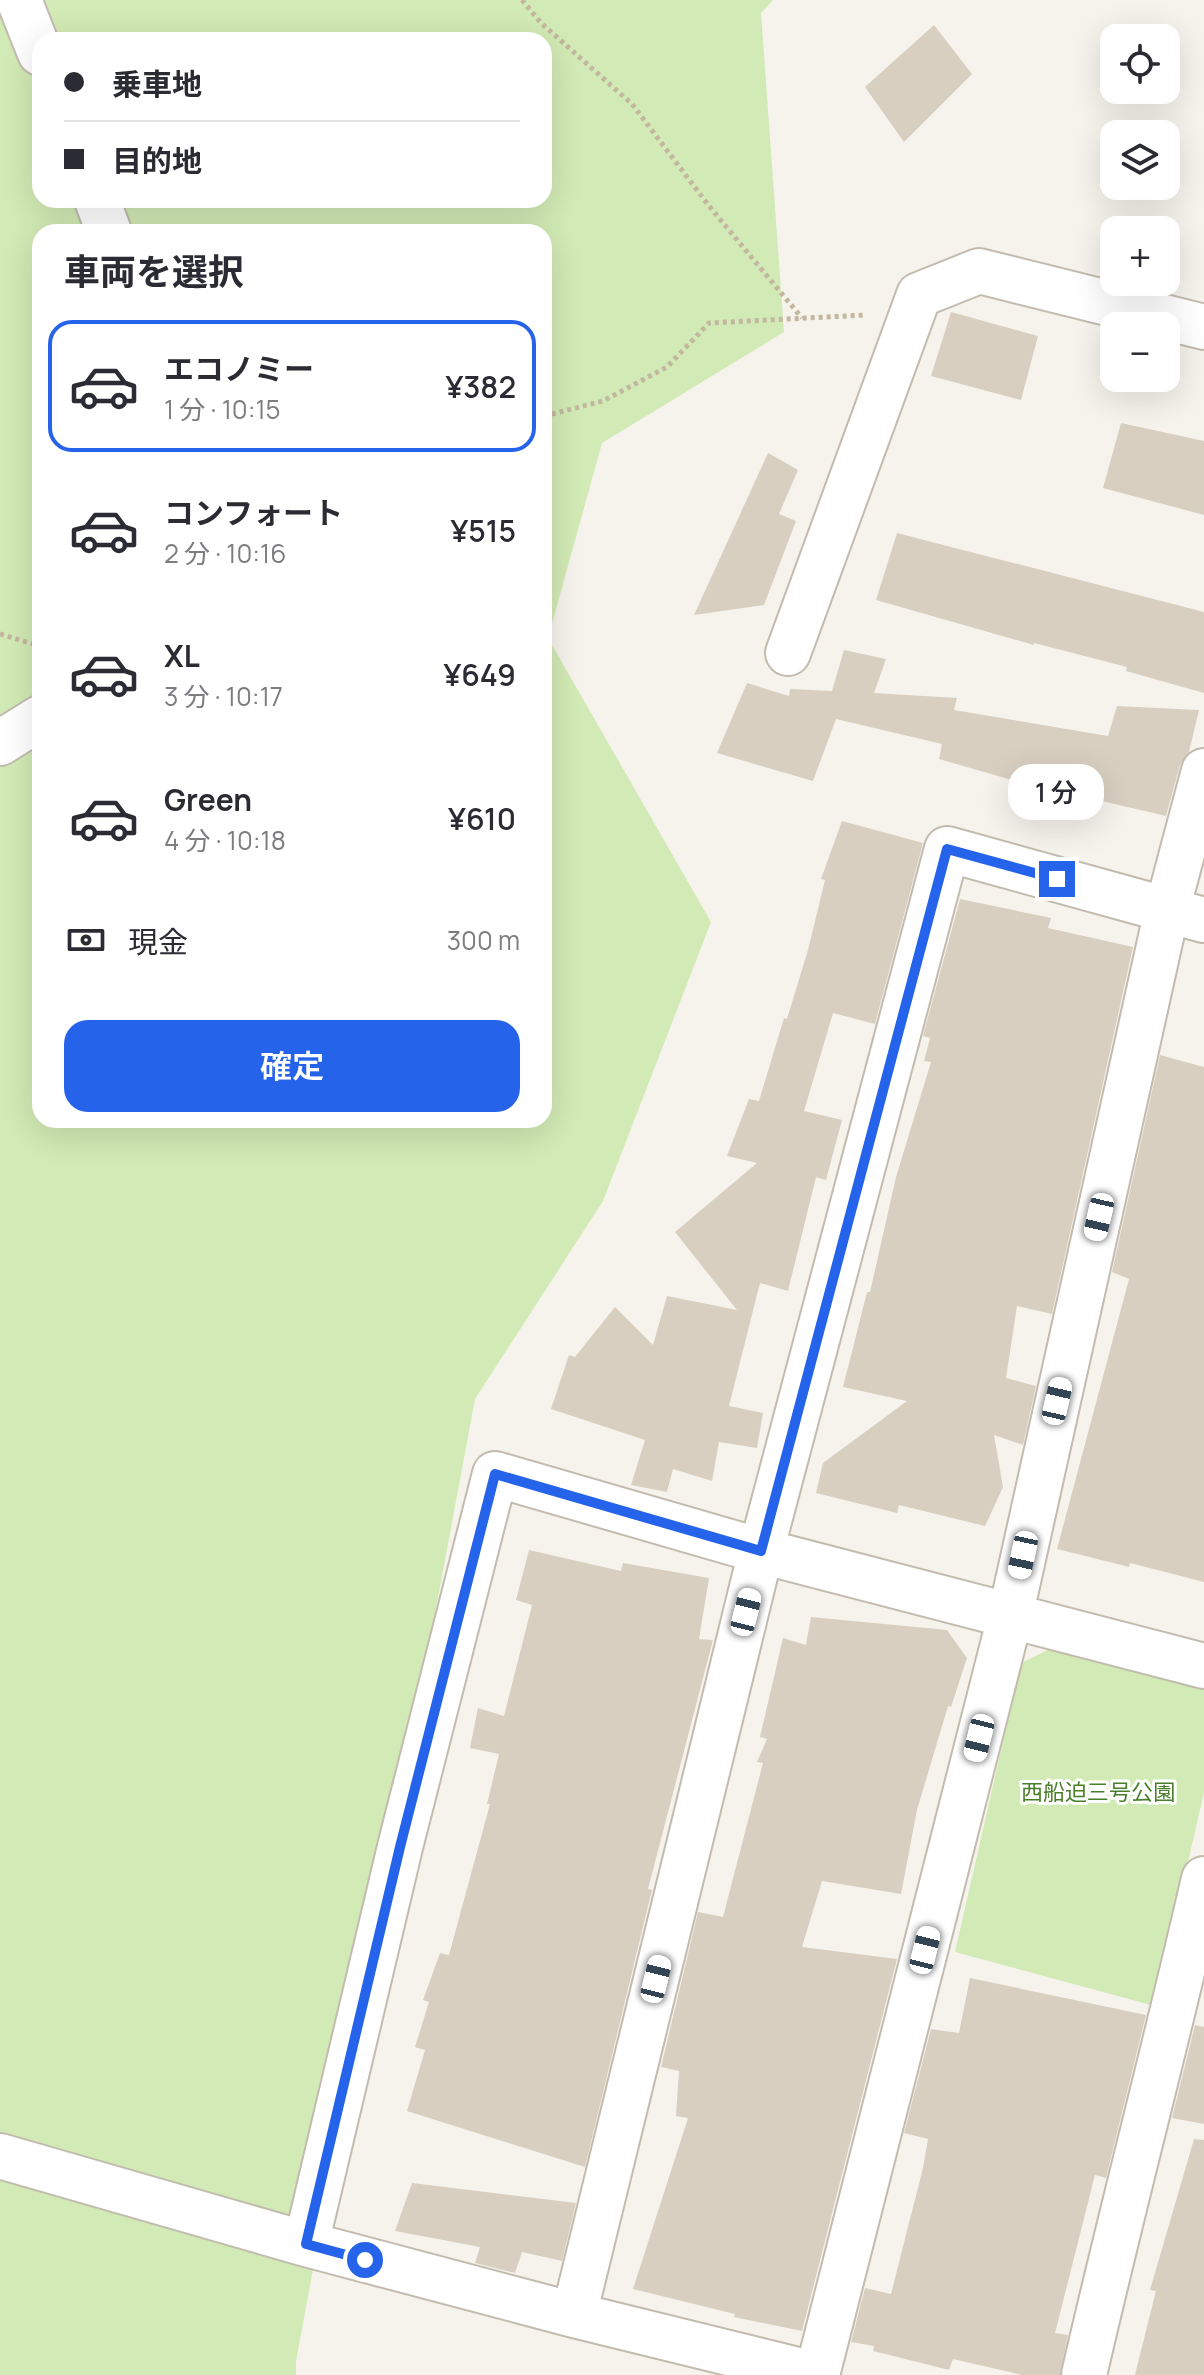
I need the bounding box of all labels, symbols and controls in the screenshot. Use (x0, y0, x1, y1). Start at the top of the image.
map controls (1100, 24, 1180, 392)
button: locate (1100, 24, 1180, 104)
text: 乗車地 (112, 63, 202, 104)
button: layers (1100, 120, 1180, 200)
text: 目的地 (112, 140, 202, 181)
button: + (1100, 216, 1180, 296)
text: 車両を選択 (64, 247, 244, 296)
button: − (1100, 312, 1180, 392)
text: エコノミー (164, 348, 314, 389)
icon: car (68, 350, 140, 422)
text: ¥382 (445, 366, 516, 407)
text: 1 分 · 10:15 (164, 391, 281, 427)
text: コンフォート (164, 492, 343, 533)
icon: car (68, 494, 140, 566)
text: ¥515 (451, 510, 516, 551)
text: 2 分 · 10:16 (164, 535, 286, 571)
text: XL (164, 635, 200, 676)
icon: car (68, 638, 140, 710)
text: ¥649 (443, 654, 516, 695)
text: 3 分 · 10:17 (164, 678, 283, 714)
callout: 1 分 (1009, 763, 1105, 819)
text: 1 分 (1035, 774, 1077, 810)
text: Green (164, 779, 252, 820)
icon: car (68, 782, 140, 854)
text: ¥610 (448, 798, 516, 839)
text: 4 分 · 10:18 (164, 822, 286, 858)
route end (1039, 861, 1075, 897)
icon: cash (64, 918, 108, 962)
text: 現金 (128, 921, 188, 962)
text: 300 m (447, 922, 520, 958)
button: 確定 (64, 1020, 520, 1112)
car (1082, 1191, 1116, 1243)
car (1040, 1375, 1074, 1427)
car (1006, 1529, 1040, 1581)
car (729, 1586, 763, 1638)
car (962, 1712, 996, 1764)
park label: 西船迫三号公園 (1021, 1777, 1175, 1807)
car (908, 1924, 942, 1976)
car (639, 1953, 673, 2005)
route start (347, 2242, 383, 2278)

